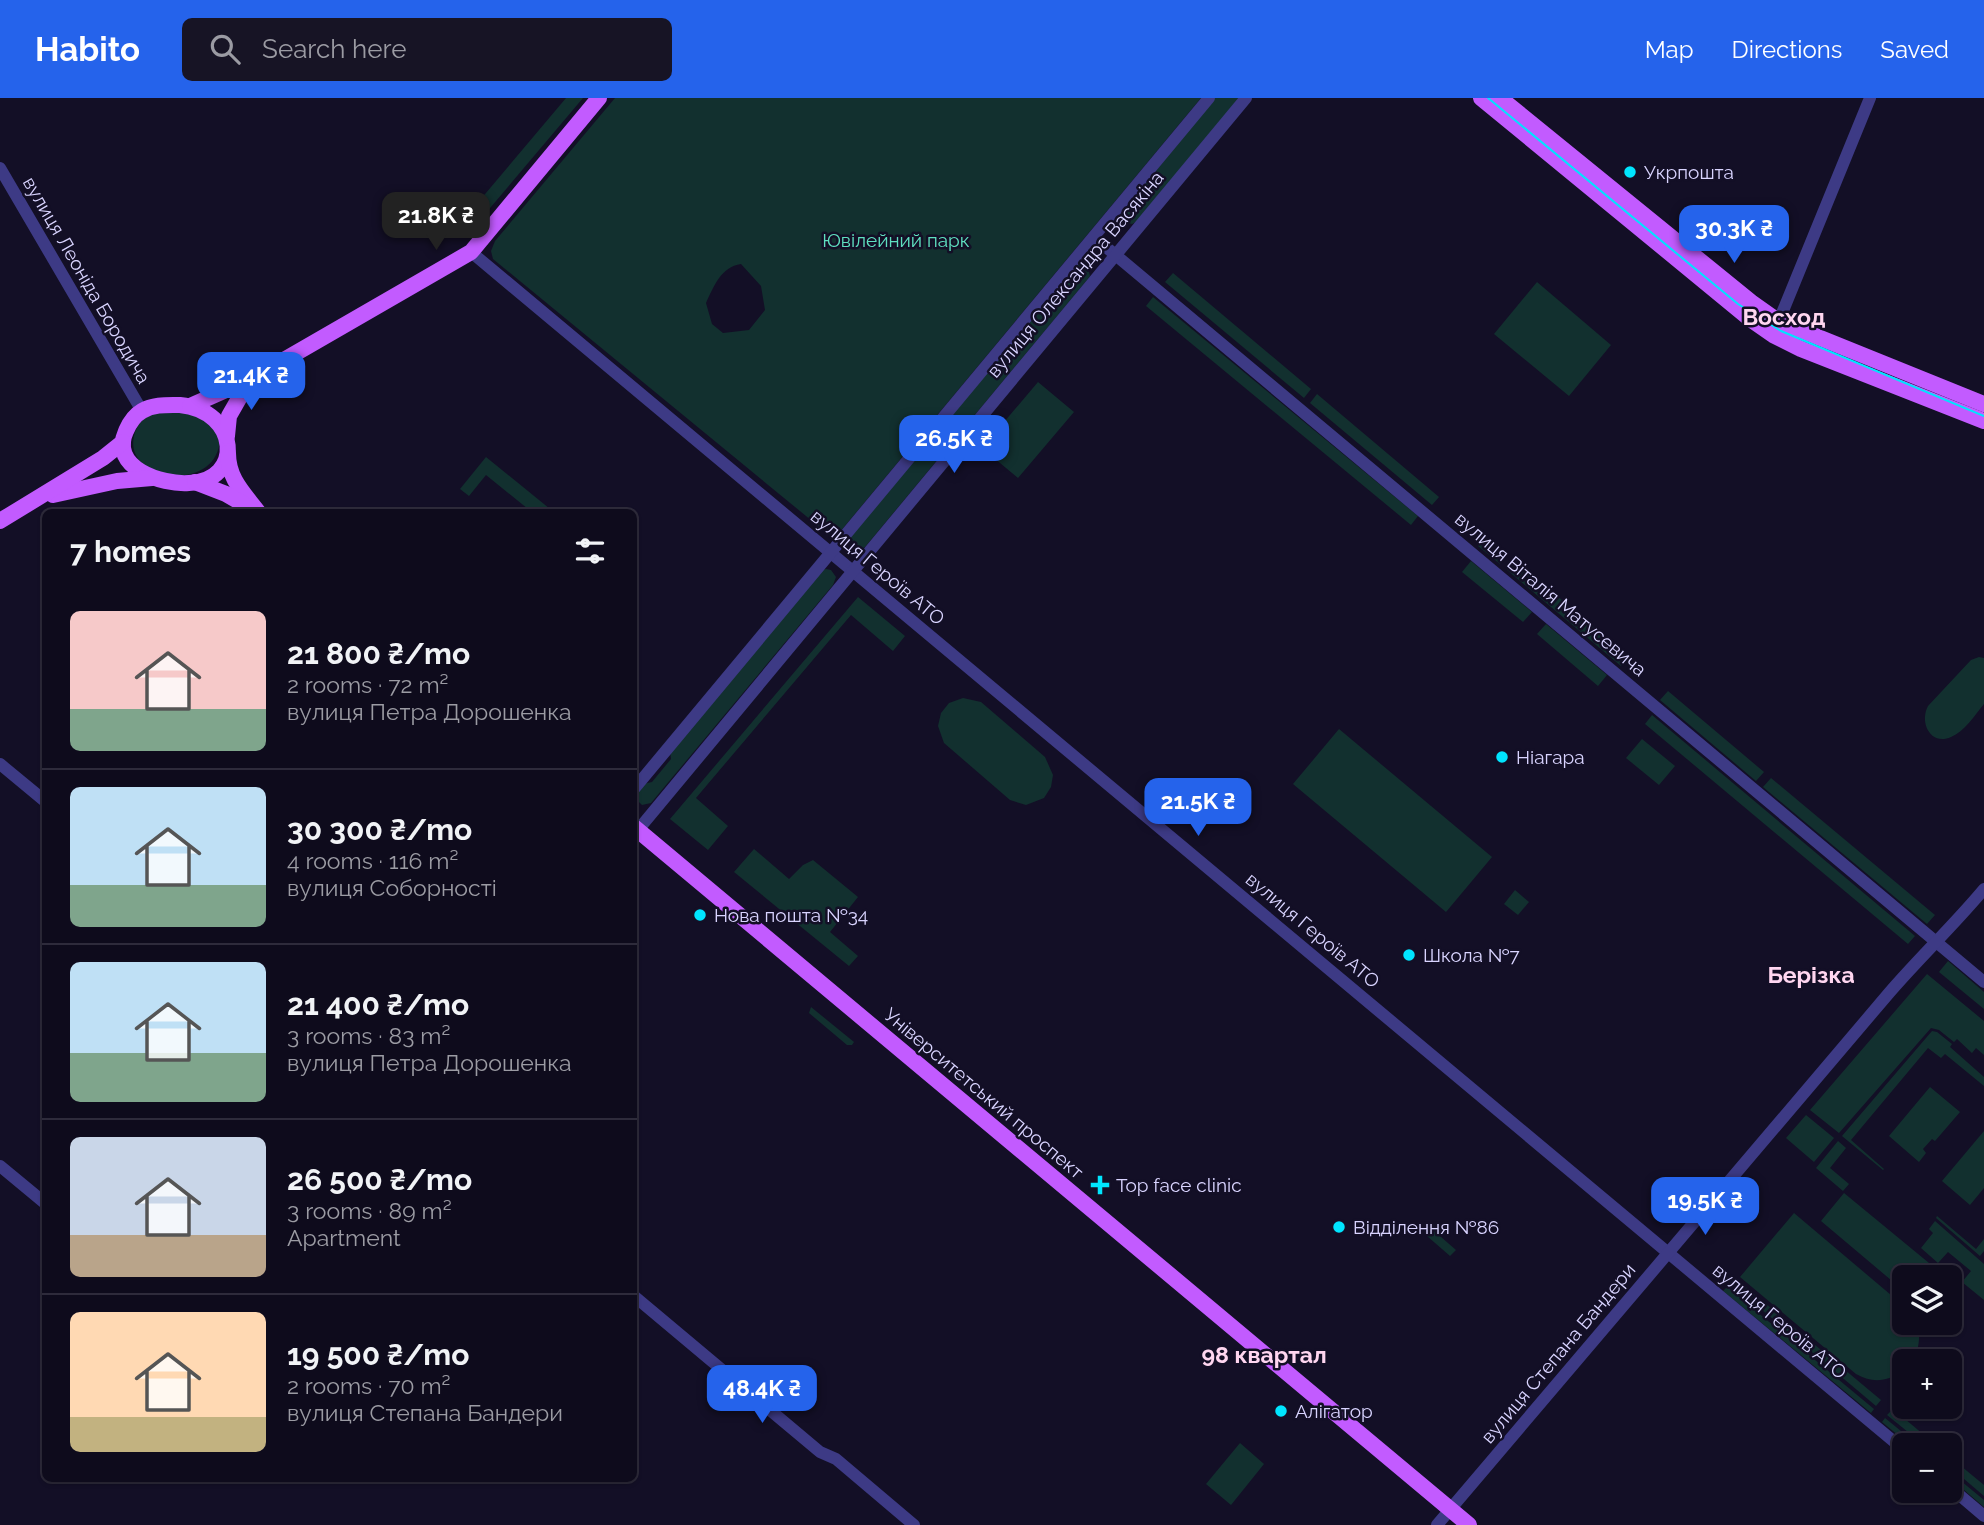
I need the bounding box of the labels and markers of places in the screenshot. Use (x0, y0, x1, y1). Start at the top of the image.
place label: Укрпошта (1644, 161, 1734, 183)
marker: Укрпошта (1622, 164, 1638, 180)
pin: 21.8K ₴ (371, 192, 501, 252)
pin: 30.3K ₴ (1669, 206, 1799, 265)
pin: 21.4K ₴ (186, 352, 316, 412)
pin: 26.5K ₴ (889, 416, 1019, 475)
place label: Ніагара (1516, 746, 1585, 768)
marker: Ніагара (1494, 749, 1510, 765)
pin: 21.5K ₴ (1133, 778, 1263, 838)
place label: Нова пошта №34 (714, 904, 868, 926)
marker: Нова пошта №34 (692, 907, 708, 923)
place label: Школа №7 (1423, 944, 1520, 966)
marker: Школа №7 (1401, 947, 1417, 963)
place label: Top face clinic (1116, 1174, 1242, 1196)
marker: Top face clinic (1090, 1175, 1110, 1195)
pin: 19.5K ₴ (1640, 1178, 1770, 1237)
place label: Відділення №86 (1353, 1216, 1499, 1238)
marker: Відділення №86 (1331, 1219, 1347, 1235)
pin: 48.4K ₴ (697, 1366, 827, 1425)
place label: Алігатор (1295, 1400, 1373, 1422)
marker: Алігатор (1273, 1403, 1289, 1419)

